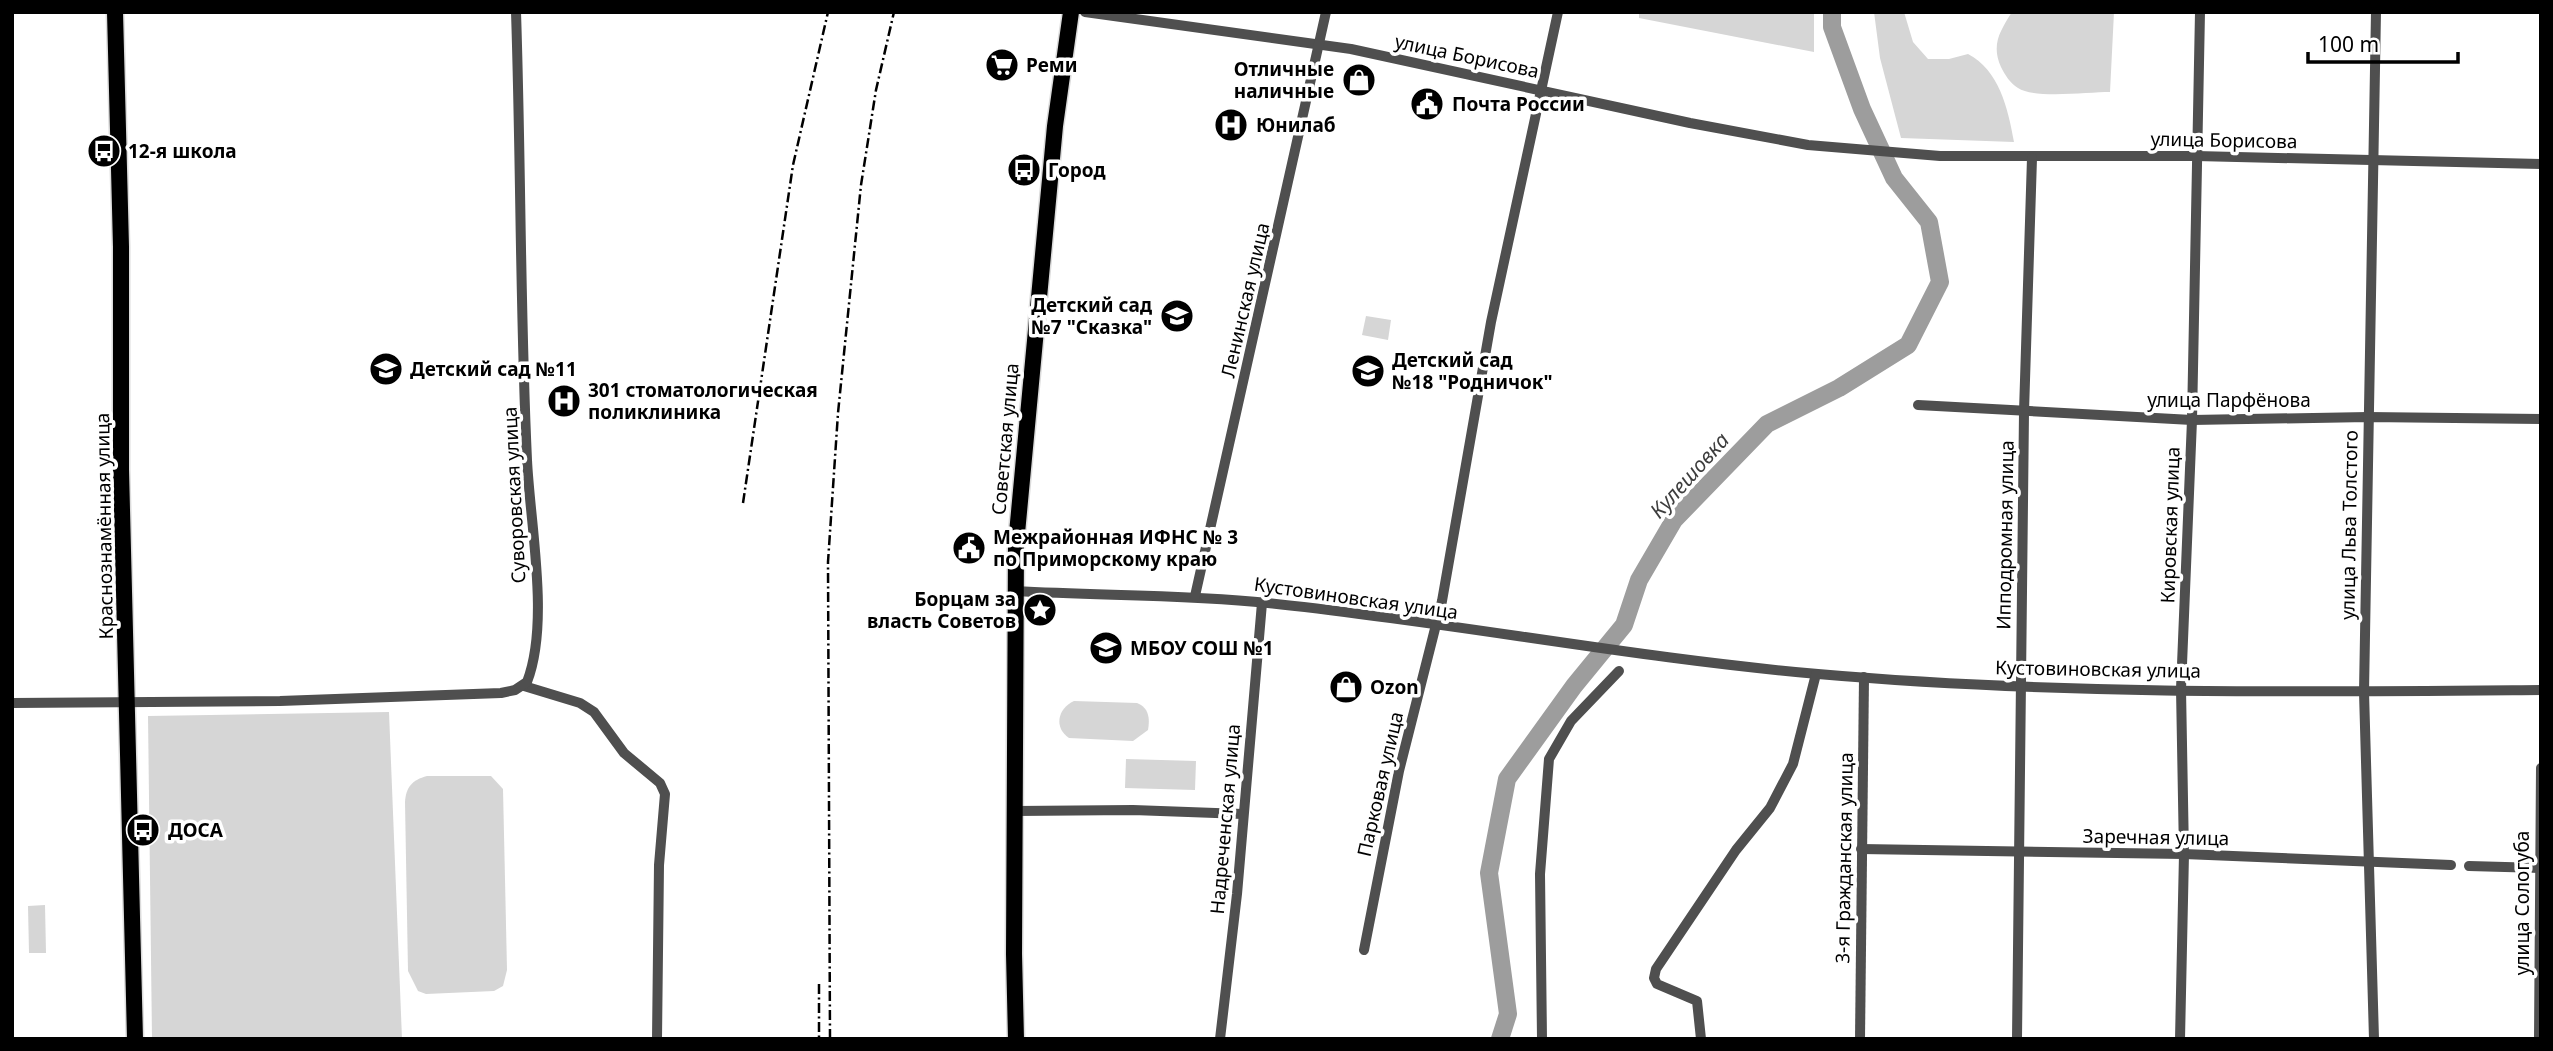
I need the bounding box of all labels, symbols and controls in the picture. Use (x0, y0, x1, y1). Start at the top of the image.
scale bar (2308, 21, 2458, 65)
street label: улица Борисова (1392, 28, 1542, 84)
text: 100 m (2318, 30, 2379, 58)
supermarket icon: Реми (983, 46, 1021, 84)
place label: Реми (1026, 52, 1077, 78)
place label: Отличные наличные (1234, 56, 1334, 104)
shop icon: Отличные наличные (1340, 61, 1378, 99)
public building icon: Почта России (1408, 85, 1446, 123)
place label: Почта России (1452, 91, 1585, 117)
hospital icon: Юнилаб (1212, 106, 1250, 144)
place label: Юнилаб (1256, 112, 1336, 138)
street label: улица Борисова (2150, 126, 2298, 154)
bus stop icon: 12-я школа (85, 132, 123, 170)
place label: 12-я школа (128, 138, 237, 164)
bus stop icon: Город (1005, 151, 1043, 189)
place label: Город (1048, 157, 1106, 183)
street label: Ленинская улица (1215, 220, 1275, 380)
place label: Детский сад №7 "Сказка" (1031, 292, 1152, 340)
school or university icon: Детский сад №7 "Сказка" (1158, 297, 1196, 335)
place label: Детский сад №18 "Родничок" (1392, 347, 1553, 395)
school or university icon: Детский сад №11 (367, 350, 405, 388)
school or university icon: Детский сад №18 "Родничок" (1349, 352, 1387, 390)
place label: Детский сад №11 (410, 356, 577, 382)
street label: Советская улица (985, 362, 1025, 516)
place label: 301 стоматологическая поликлиника (588, 377, 818, 425)
hospital icon: 301 стоматологическая поликлиника (545, 382, 583, 420)
street label: улица Парфёнова (2147, 387, 2311, 413)
street label: Суворовская улица (496, 406, 532, 584)
street label: Краснознамённая улица (89, 413, 119, 639)
water label: Кулешовка (1643, 426, 1735, 524)
street label: улица Льва Толстого (2334, 430, 2364, 620)
street label: Ипподромная улица (1990, 440, 2020, 630)
street label: Кировская улица (2154, 446, 2186, 604)
place label: Межрайонная ИФНС № 3 по Приморскому краю (993, 524, 1238, 572)
public building icon: Межрайонная ИФНС № 3 по Приморскому краю (950, 529, 988, 567)
street label: Кустовиновская улица (1252, 571, 1460, 625)
place label: Борцам за власть Советов (867, 586, 1016, 634)
place icon: Борцам за власть Советов (1021, 591, 1059, 629)
school or university icon: МБОУ СОШ №1 (1087, 629, 1125, 667)
place label: МБОУ СОШ №1 (1130, 635, 1274, 661)
street label: Кустовиновская улица (1995, 654, 2201, 684)
shop icon: Ozon (1327, 668, 1365, 706)
place label: Ozon (1370, 674, 1419, 700)
street label: Парковая улица (1351, 709, 1409, 859)
street label: Надреченская улица (1204, 723, 1246, 915)
street label: 3-я Гражданская улица (1829, 752, 1859, 964)
bus stop icon: ДОСА (124, 811, 162, 849)
place label: ДОСА (168, 817, 224, 843)
street label: Заречная улица (2083, 823, 2229, 851)
street label: улица Сологуба (2509, 831, 2535, 975)

